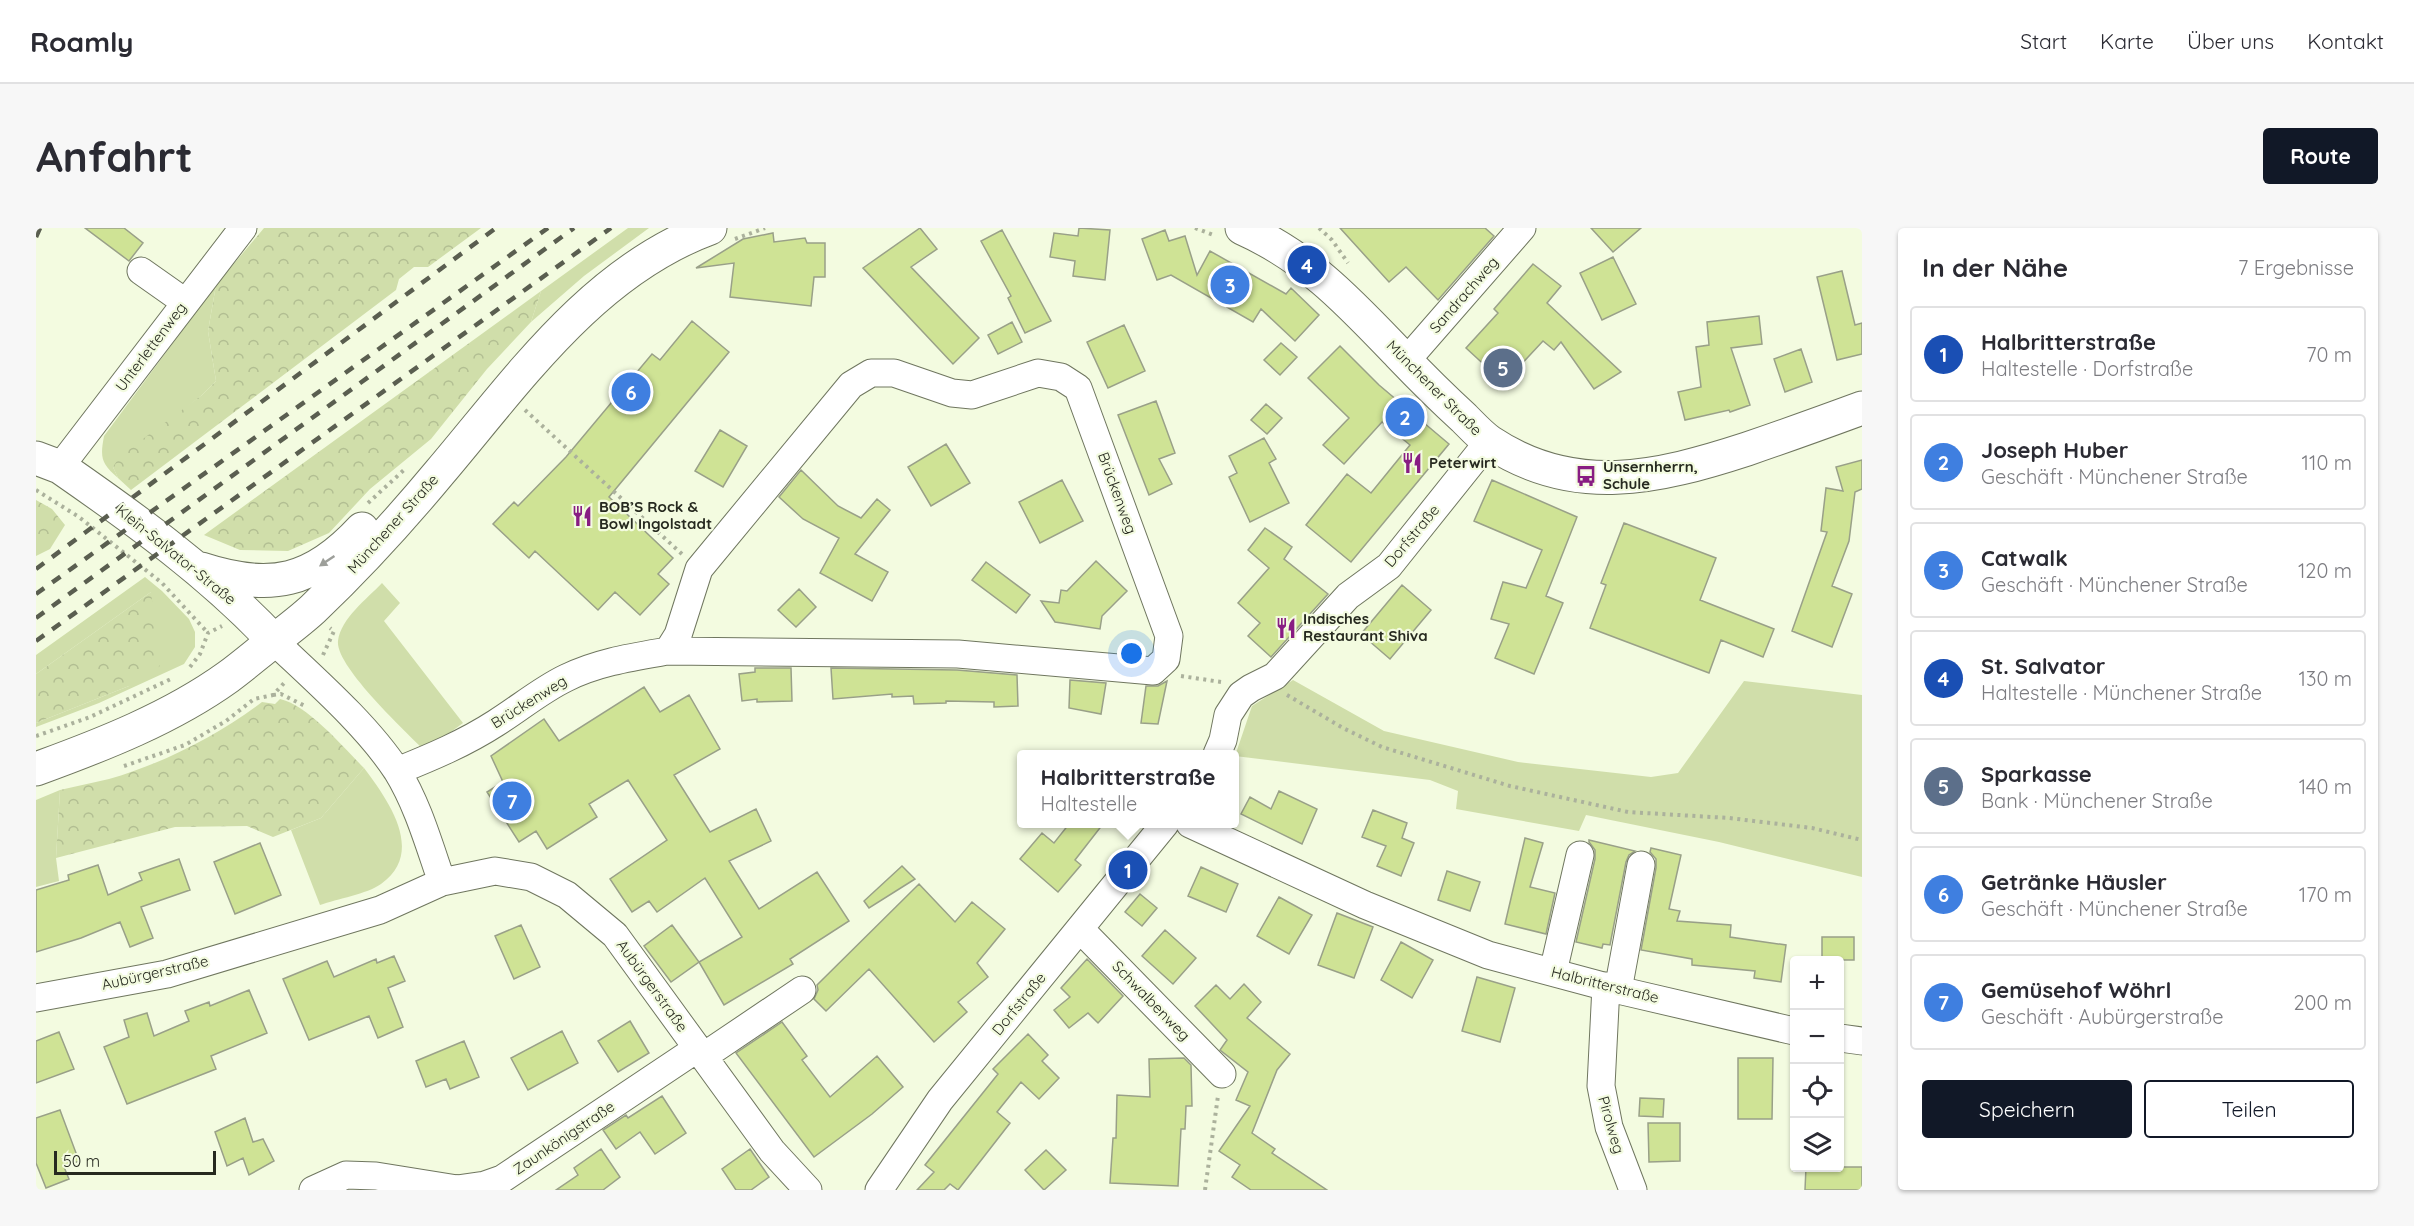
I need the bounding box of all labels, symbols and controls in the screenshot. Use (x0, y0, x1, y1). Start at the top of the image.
text: Roamly (30, 24, 134, 59)
text: Start (2020, 28, 2067, 54)
text: Karte (2100, 28, 2154, 54)
text: Über uns (2187, 28, 2274, 54)
text: Kontakt (2307, 28, 2384, 54)
button: Route (2263, 128, 2378, 184)
text: Anfahrt (36, 130, 193, 183)
pin: 4 (1288, 243, 1326, 288)
text: In der Nähe (1922, 251, 2068, 284)
street label: Sandrachweg (1425, 252, 1502, 337)
text: 7 Ergebnisse (2238, 255, 2354, 280)
pin: 3 (1210, 262, 1250, 308)
street label: Unterlettenweg (111, 298, 190, 395)
text: Halbritterstraße (1981, 328, 2156, 356)
street label: Münchener Straße (1383, 336, 1486, 439)
text: 1 (1940, 342, 1947, 367)
text: 70 m (2306, 342, 2352, 367)
pin: 5 (1484, 346, 1522, 390)
text: Haltestelle · Dorfstraße (1981, 356, 2193, 381)
pin: 6 (612, 370, 650, 414)
pin: 2 (1386, 394, 1424, 440)
text: Joseph Huber (1981, 436, 2128, 464)
street label: Brückenweg (1094, 449, 1141, 536)
text: 2 (1938, 450, 1949, 475)
text: 110 m (2302, 450, 2352, 475)
restaurant icon: Peterwirt (1400, 451, 1424, 475)
place label: Peterwirt (1429, 453, 1497, 472)
place label: Unsernherrn, Schule (1603, 457, 1698, 493)
bus stop icon: Unsernherrn, Schule (1574, 464, 1598, 488)
text: Geschäft · Münchener Straße (1981, 464, 2248, 489)
street label: Münchener Straße (343, 470, 442, 577)
place label: BOB’S Rock & Bowl Ingolstadt (599, 497, 712, 533)
street label: Klein-Salvator-Straße (113, 500, 240, 609)
street label: Dorfstraße (1380, 501, 1443, 571)
restaurant icon: BOB’S Rock & Bowl Ingolstadt (570, 504, 594, 528)
text: Catwalk (1981, 544, 2068, 572)
one-way arrow (319, 555, 335, 567)
text: 3 (1938, 558, 1949, 583)
text: 120 m (2298, 558, 2352, 583)
text: Geschäft · Münchener Straße (1981, 572, 2248, 597)
place label: Indisches Restaurant Shiva (1303, 609, 1428, 645)
restaurant icon: Indisches Restaurant Shiva (1274, 616, 1298, 640)
your location (1117, 639, 1146, 668)
text: St. Salvator (1981, 652, 2105, 680)
text: 4 (1938, 666, 1949, 691)
text: 130 m (2299, 666, 2352, 691)
street label: Brückenweg (487, 671, 570, 732)
text: Haltestelle · Münchener Straße (1981, 680, 2262, 705)
popup (1017, 750, 1239, 828)
text: Sparkasse (1981, 760, 2092, 788)
text: Halbritterstraße (1041, 763, 1215, 791)
text: 5 (1938, 774, 1949, 799)
text: 140 m (2299, 774, 2352, 799)
pin: 7 (492, 778, 532, 824)
text: Bank · Münchener Straße (1981, 788, 2213, 813)
text: Haltestelle (1041, 791, 1137, 816)
pin: 1 (1108, 848, 1148, 892)
text: Getränke Häusler (1981, 868, 2167, 896)
text: 6 (1938, 882, 1949, 907)
text: 170 m (2299, 882, 2352, 907)
text: Geschäft · Münchener Straße (1981, 896, 2248, 921)
street label: Aubürgerstraße (613, 936, 692, 1035)
street label: Aubürgerstraße (100, 951, 210, 994)
map controls (1790, 956, 1844, 1172)
button: + (1790, 956, 1844, 1010)
street label: Schwalbenweg (1108, 957, 1194, 1045)
street label: Halbritterstraße (1549, 962, 1661, 1007)
street label: Dorfstraße (987, 968, 1050, 1039)
text: Gemüsehof Wöhrl (1981, 976, 2171, 1004)
text: 7 (1938, 990, 1949, 1015)
text: 200 m (2293, 990, 2352, 1015)
text: Geschäft · Aubürgerstraße (1981, 1004, 2224, 1029)
button: − (1790, 1010, 1844, 1064)
button: locate (1790, 1064, 1844, 1118)
button: Speichern (1922, 1080, 2132, 1138)
button: Teilen (2144, 1080, 2354, 1138)
street label: Pirolweg (1594, 1094, 1629, 1156)
street label: Zaunkönigstraße (509, 1097, 618, 1179)
button: layers (1790, 1118, 1844, 1172)
scale bar (54, 1148, 216, 1176)
text: 50 m (63, 1151, 100, 1171)

